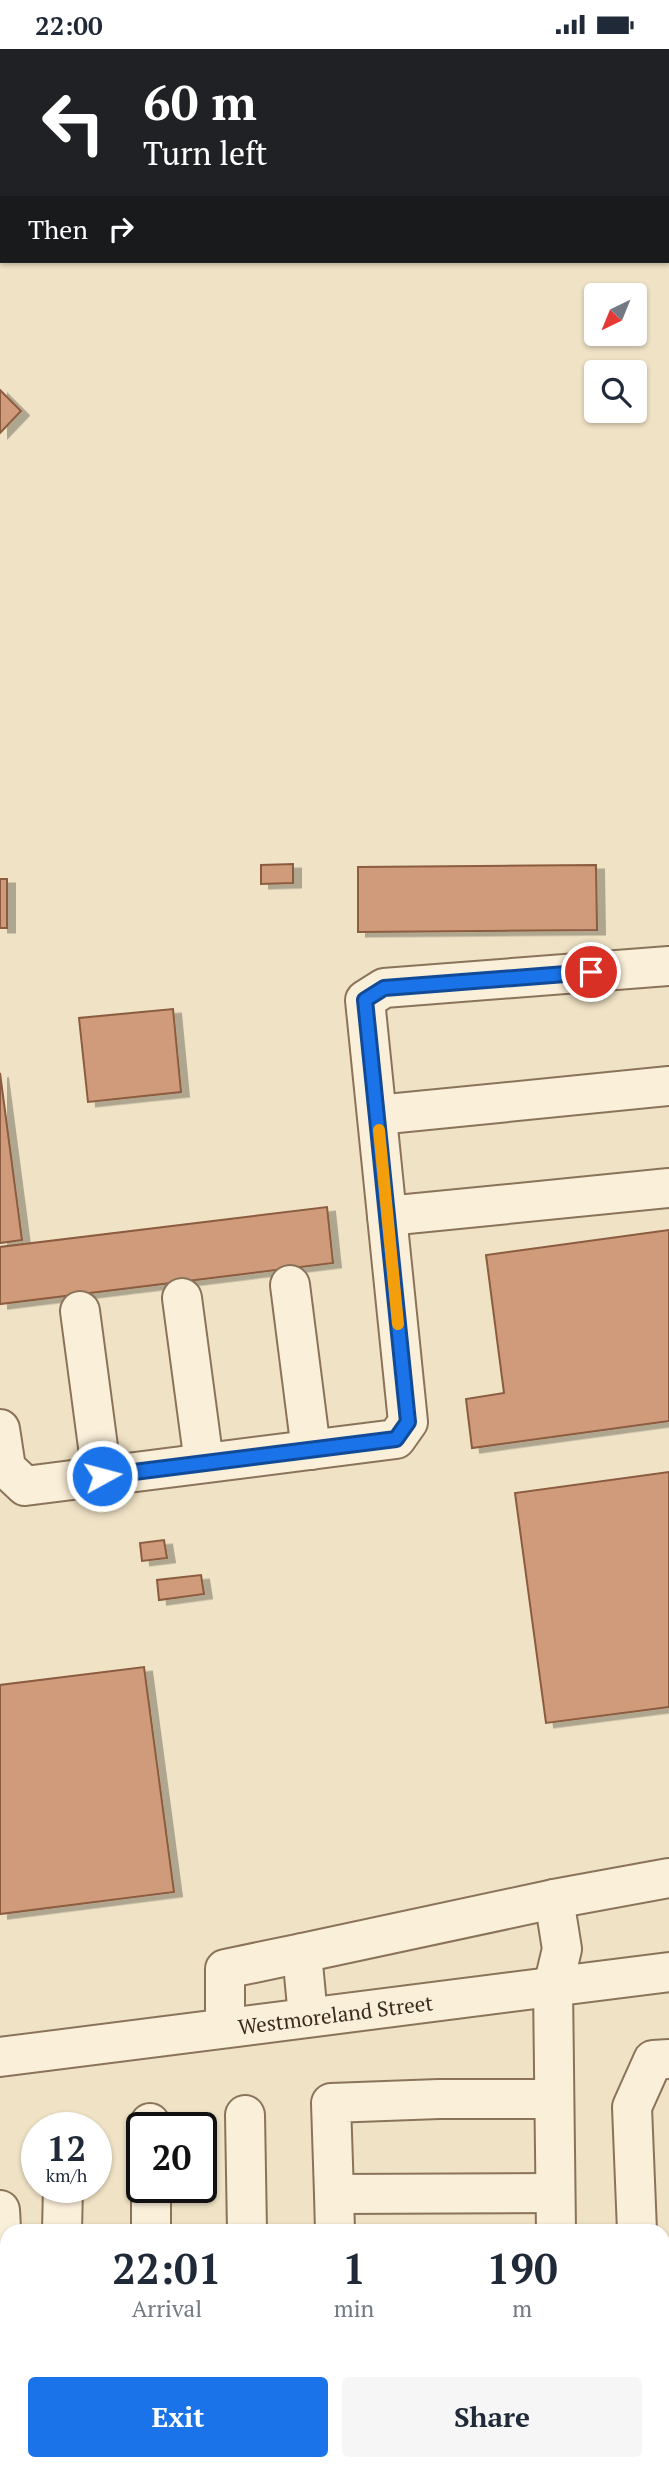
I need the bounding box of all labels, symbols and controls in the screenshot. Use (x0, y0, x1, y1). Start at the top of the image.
text: 22:00 (35, 8, 103, 42)
text: 60 m (143, 69, 257, 134)
icon: left (28, 77, 119, 168)
text: Turn left (143, 132, 267, 174)
icon: right (102, 210, 140, 248)
text: Then (28, 212, 88, 246)
north arrow (584, 283, 648, 347)
map controls (584, 283, 647, 423)
button: search (584, 360, 647, 423)
pin (561, 942, 621, 1002)
icon: arrive (572, 953, 610, 991)
position arrow (65, 1439, 139, 1513)
street label: Westmoreland Street (236, 1988, 435, 2041)
speed limit sign: 20 (126, 2112, 217, 2203)
text: 12 (47, 2125, 86, 2171)
text: km/h (46, 2163, 87, 2187)
text: 22:01 (112, 2240, 222, 2296)
text: 1 (342, 2240, 366, 2296)
text: 190 (487, 2240, 558, 2296)
text: Arrival (132, 2293, 202, 2324)
text: min (334, 2293, 374, 2324)
text: m (512, 2293, 532, 2324)
button: Exit (28, 2377, 328, 2457)
button: Share (342, 2377, 642, 2457)

